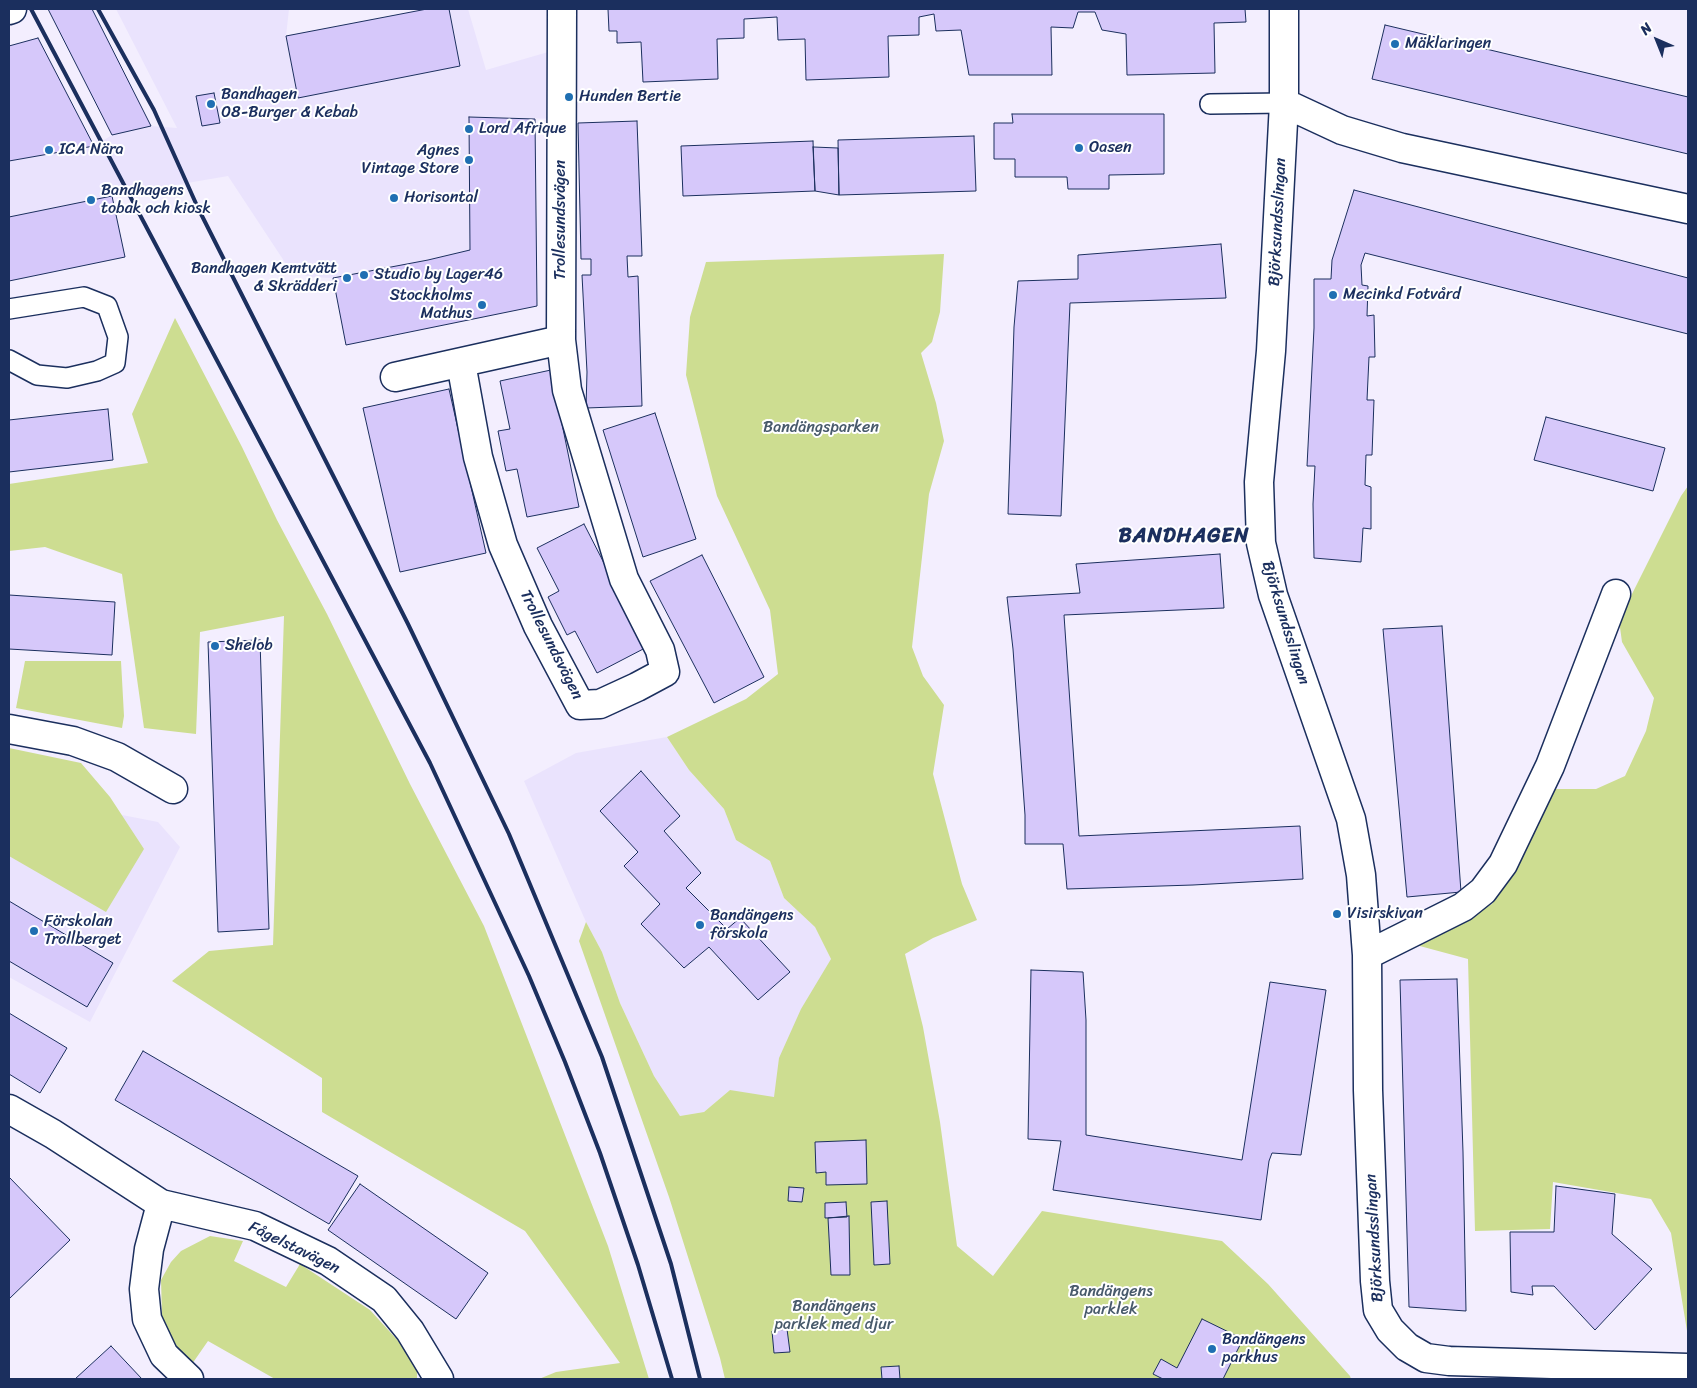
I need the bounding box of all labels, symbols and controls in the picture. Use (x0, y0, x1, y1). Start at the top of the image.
north arrow (1632, 15, 1682, 65)
text: N (1634, 16, 1658, 41)
place label: Mäklaringen (1405, 34, 1491, 54)
marker: Mäklaringen (1389, 38, 1401, 50)
place label: Bandhagen 08-Burger & Kebab (221, 85, 358, 123)
place label: Hunden Bertie (579, 87, 681, 107)
marker: Hunden Bertie (563, 91, 575, 103)
marker: Bandhagen 08-Burger & Kebab (205, 98, 217, 110)
place label: Lord Afrique (479, 119, 566, 139)
marker: Lord Afrique (463, 123, 475, 135)
place label: Oasen (1089, 138, 1132, 158)
place label: ICA Nära (59, 140, 124, 160)
place label: Agnes Vintage Store (362, 141, 459, 179)
marker: Oasen (1073, 142, 1085, 154)
marker: ICA Nära (43, 144, 55, 156)
marker: Agnes Vintage Store (463, 154, 475, 166)
street label: Björksundsslingan (1265, 157, 1291, 287)
street label: Trollesundsvägen (551, 160, 571, 280)
place label: Bandhagens tobak och kiosk (101, 181, 211, 219)
place label: Horisontal (404, 188, 478, 208)
marker: Horisontal (388, 192, 400, 204)
marker: Bandhagens tobak och kiosk (85, 194, 97, 206)
place label: Bandhagen Kemtvätt & Skrädderi (191, 259, 337, 297)
place label: Studio by Lager46 (374, 265, 503, 285)
marker: Studio by Lager46 (358, 269, 370, 281)
marker: Bandhagen Kemtvätt & Skrädderi (341, 272, 353, 284)
place label: Mecinkd Fotvård (1343, 285, 1461, 305)
place label: Stockholms Mathus (390, 286, 472, 324)
marker: Mecinkd Fotvård (1327, 289, 1339, 301)
marker: Stockholms Mathus (476, 299, 488, 311)
park label: Bandängsparken (763, 418, 879, 438)
district label: BANDHAGEN (1117, 524, 1251, 550)
street label: Björksundsslingan (1257, 559, 1313, 687)
street label: Trollesundsvägen (515, 587, 587, 703)
place label: Shelob (225, 636, 273, 656)
marker: Shelob (209, 640, 221, 652)
place label: Visirskivan (1347, 904, 1423, 924)
place label: Bandängens förskola (710, 906, 793, 944)
marker: Visirskivan (1331, 908, 1343, 920)
place label: Förskolan Trollberget (44, 912, 122, 950)
marker: Bandängens förskola (694, 919, 706, 931)
marker: Förskolan Trollberget (28, 925, 40, 937)
street label: Björksundsslingan (1362, 1173, 1388, 1303)
street label: Fågelstavägen (245, 1218, 343, 1278)
park label: Bandängens parklek (1069, 1282, 1153, 1320)
park label: Bandängens parklek med djur (775, 1297, 893, 1335)
place label: Bandängens parkhus (1222, 1330, 1305, 1368)
marker: Bandängens parkhus (1206, 1343, 1218, 1355)

